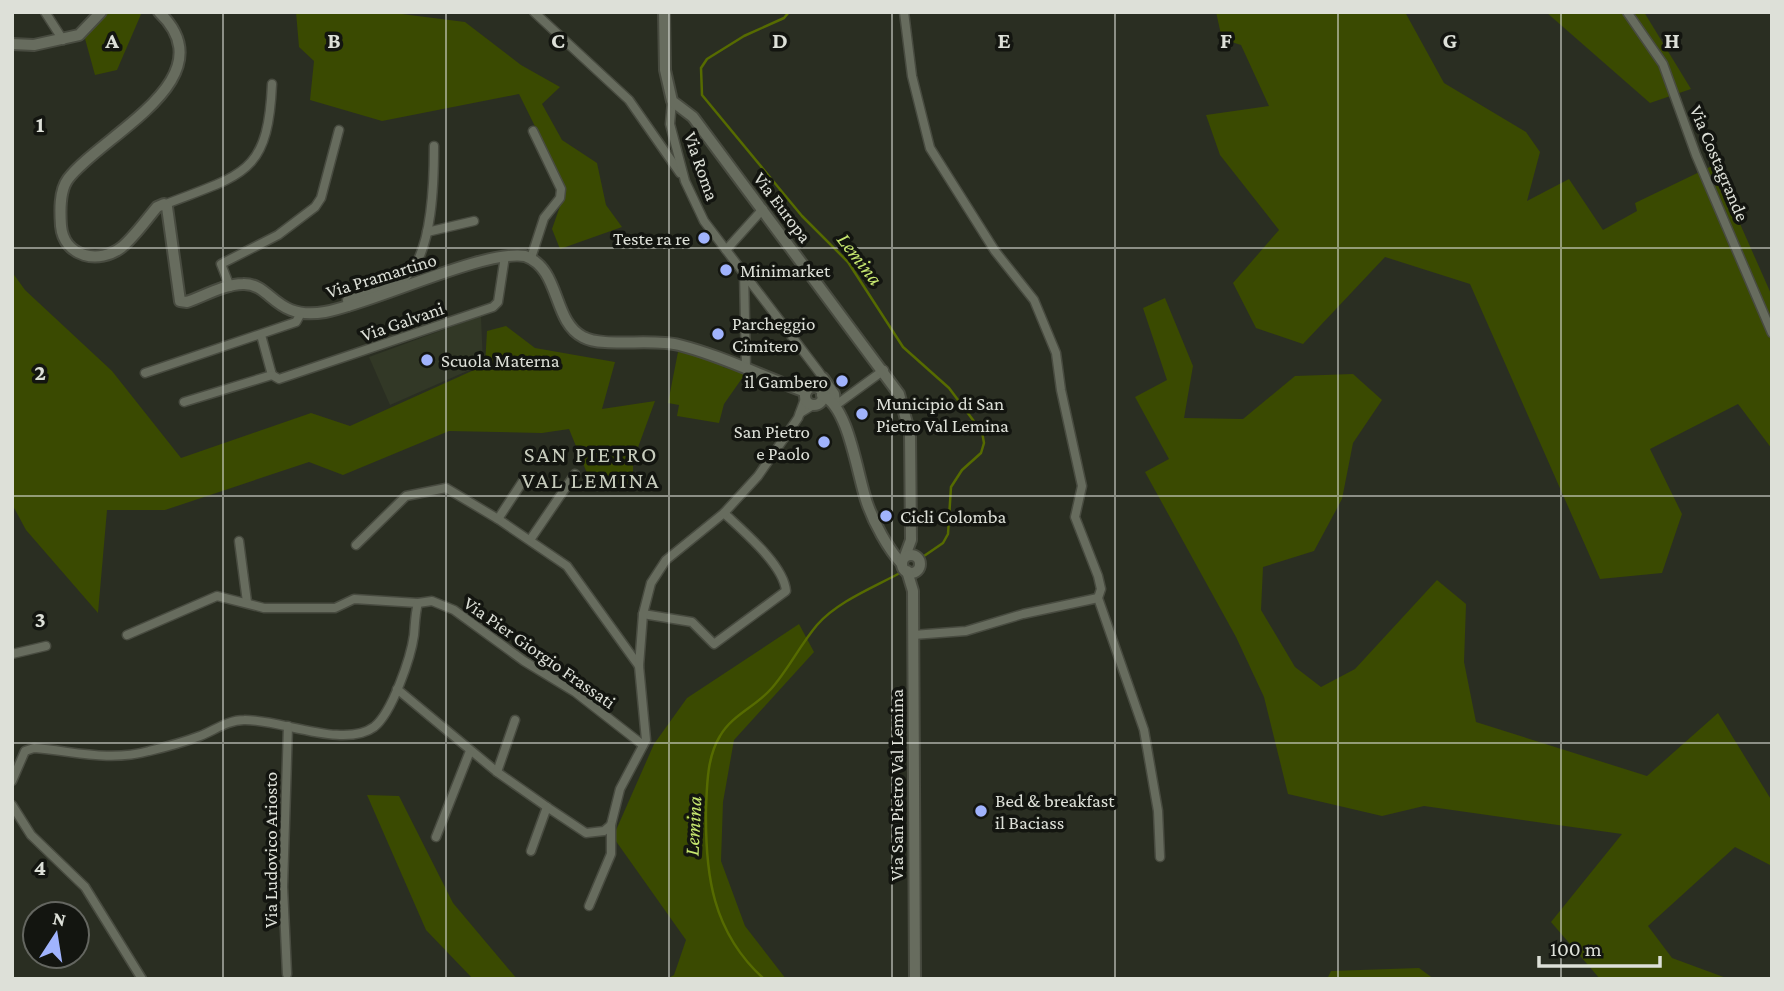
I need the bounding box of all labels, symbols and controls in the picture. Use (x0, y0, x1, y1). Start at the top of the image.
text: A (104, 27, 119, 53)
text: B (327, 27, 341, 53)
text: C (551, 27, 565, 53)
text: D (772, 27, 788, 53)
text: E (997, 27, 1011, 53)
text: F (1220, 27, 1232, 53)
text: G (1443, 27, 1458, 53)
text: H (1664, 27, 1680, 53)
street label: Via Costagrande (1686, 102, 1753, 224)
text: 1 (36, 111, 45, 137)
street label: Via Roma (680, 129, 723, 204)
street label: Via Europa (749, 168, 816, 247)
place label: Teste ra re (613, 228, 690, 249)
water label: Lemina (832, 228, 888, 290)
marker: Teste ra re (696, 230, 712, 246)
street label: Via Pramartino (323, 249, 439, 302)
place label: Minimarket (740, 260, 831, 281)
marker: Minimarket (718, 262, 734, 278)
street label: Via Galvani (358, 297, 446, 345)
place label: Parcheggio Cimitero (732, 313, 816, 356)
marker: Parcheggio Cimitero (710, 326, 726, 342)
place label: Scuola Materna (441, 350, 560, 371)
marker: Scuola Materna (419, 352, 435, 368)
text: 2 (34, 359, 46, 385)
place label: il Gambero (745, 371, 828, 392)
marker: il Gambero (834, 373, 850, 389)
place label: Municipio di San Pietro Val Lemina (876, 393, 1009, 436)
marker: Municipio di San Pietro Val Lemina (854, 406, 870, 422)
place label: San Pietro e Paolo (734, 421, 810, 464)
marker: San Pietro e Paolo (816, 434, 832, 450)
district label: SAN PIETRO VAL LEMINA (521, 441, 661, 493)
place label: Cicli Colomba (900, 506, 1006, 527)
marker: Cicli Colomba (878, 508, 894, 524)
street label: Via Pier Giorgio Frassati (460, 592, 620, 713)
text: 3 (34, 606, 46, 632)
street label: Via San Pietro Val Lemina (886, 689, 907, 881)
street label: Via Ludovico Ariosto (260, 772, 281, 928)
place label: Bed & breakfast il Baciass (995, 790, 1115, 833)
water label: Lemina (679, 795, 707, 857)
marker: Bed & breakfast il Baciass (973, 803, 989, 819)
text: 4 (34, 854, 46, 880)
north arrow (21, 900, 91, 970)
text: N (51, 907, 68, 930)
scale bar (1539, 925, 1660, 969)
text: 100 m (1550, 937, 1602, 961)

